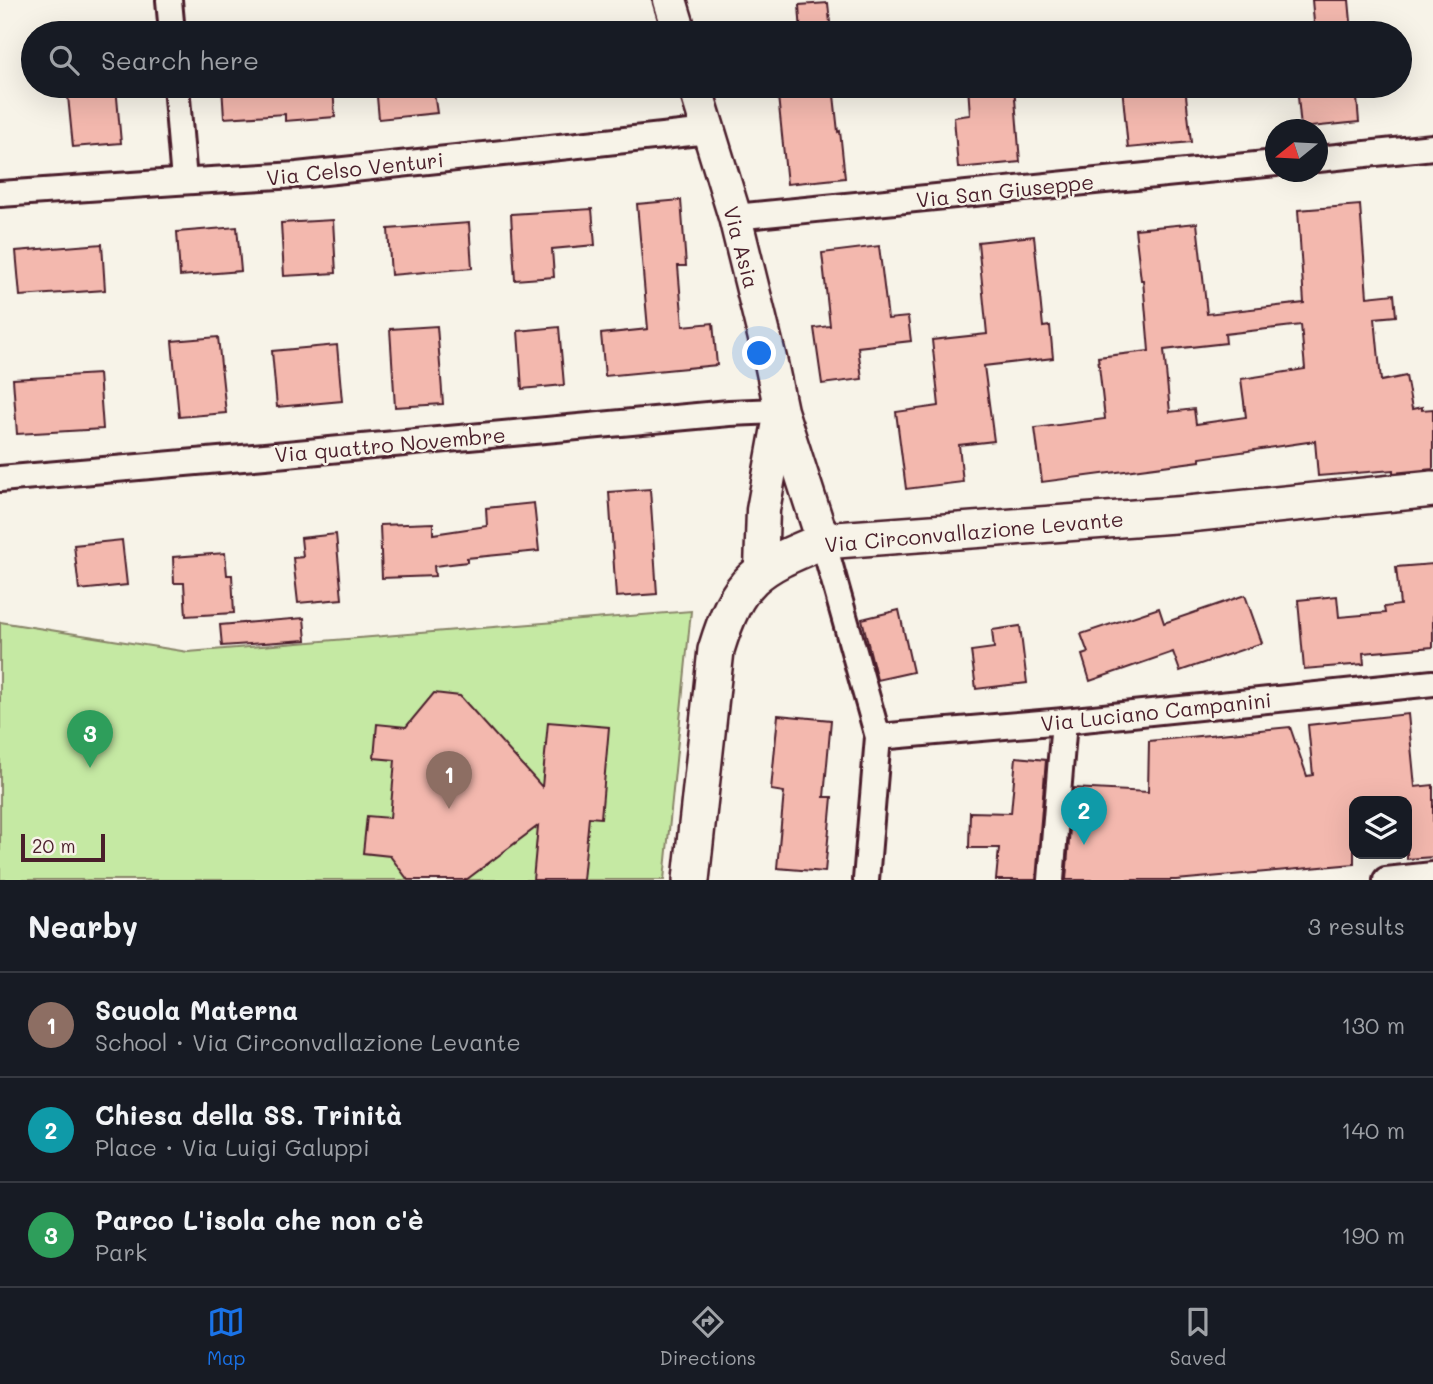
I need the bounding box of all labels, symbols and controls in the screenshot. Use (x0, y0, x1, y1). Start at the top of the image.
search box (21, 21, 1412, 98)
icon: search (45, 41, 83, 79)
text: Search here (101, 43, 259, 77)
north arrow (1265, 119, 1328, 182)
street label: Via Celso Venturi (265, 145, 445, 191)
street label: Via San Giuseppe (915, 167, 1095, 213)
street label: Via Asia (718, 203, 766, 291)
your location (742, 336, 776, 370)
street label: Via quattro Novembre (273, 420, 507, 468)
street label: Via Circonvallazione Levante (823, 504, 1125, 558)
street label: Via Luciano Campanini (1039, 685, 1273, 737)
pin: 3 (67, 710, 113, 768)
pin: 1 (426, 751, 472, 809)
pin: 2 (1061, 787, 1107, 845)
map controls (1349, 796, 1412, 859)
button: layers (1349, 796, 1412, 859)
scale bar (21, 831, 105, 863)
text: 20 m (32, 833, 76, 858)
text: Nearby (28, 906, 138, 946)
text: 3 results (1308, 911, 1405, 941)
text: Scuola Materna (95, 993, 298, 1027)
text: 1 (46, 1010, 56, 1040)
text: 130 m (1341, 1010, 1405, 1040)
text: School · Via Circonvallazione Levante (95, 1027, 521, 1057)
text: Chiesa della SS. Trinità (95, 1098, 402, 1132)
text: 2 (45, 1115, 57, 1145)
text: 140 m (1341, 1115, 1405, 1145)
text: Place · Via Luigi Galuppi (95, 1132, 370, 1162)
text: Parco L'isola che non c'è (95, 1203, 423, 1237)
text: 3 (44, 1220, 58, 1250)
text: 190 m (1341, 1220, 1405, 1250)
text: Park (95, 1237, 147, 1267)
tab: Map (207, 1303, 246, 1370)
tab: Directions (659, 1303, 756, 1370)
tab: Saved (1170, 1303, 1226, 1370)

